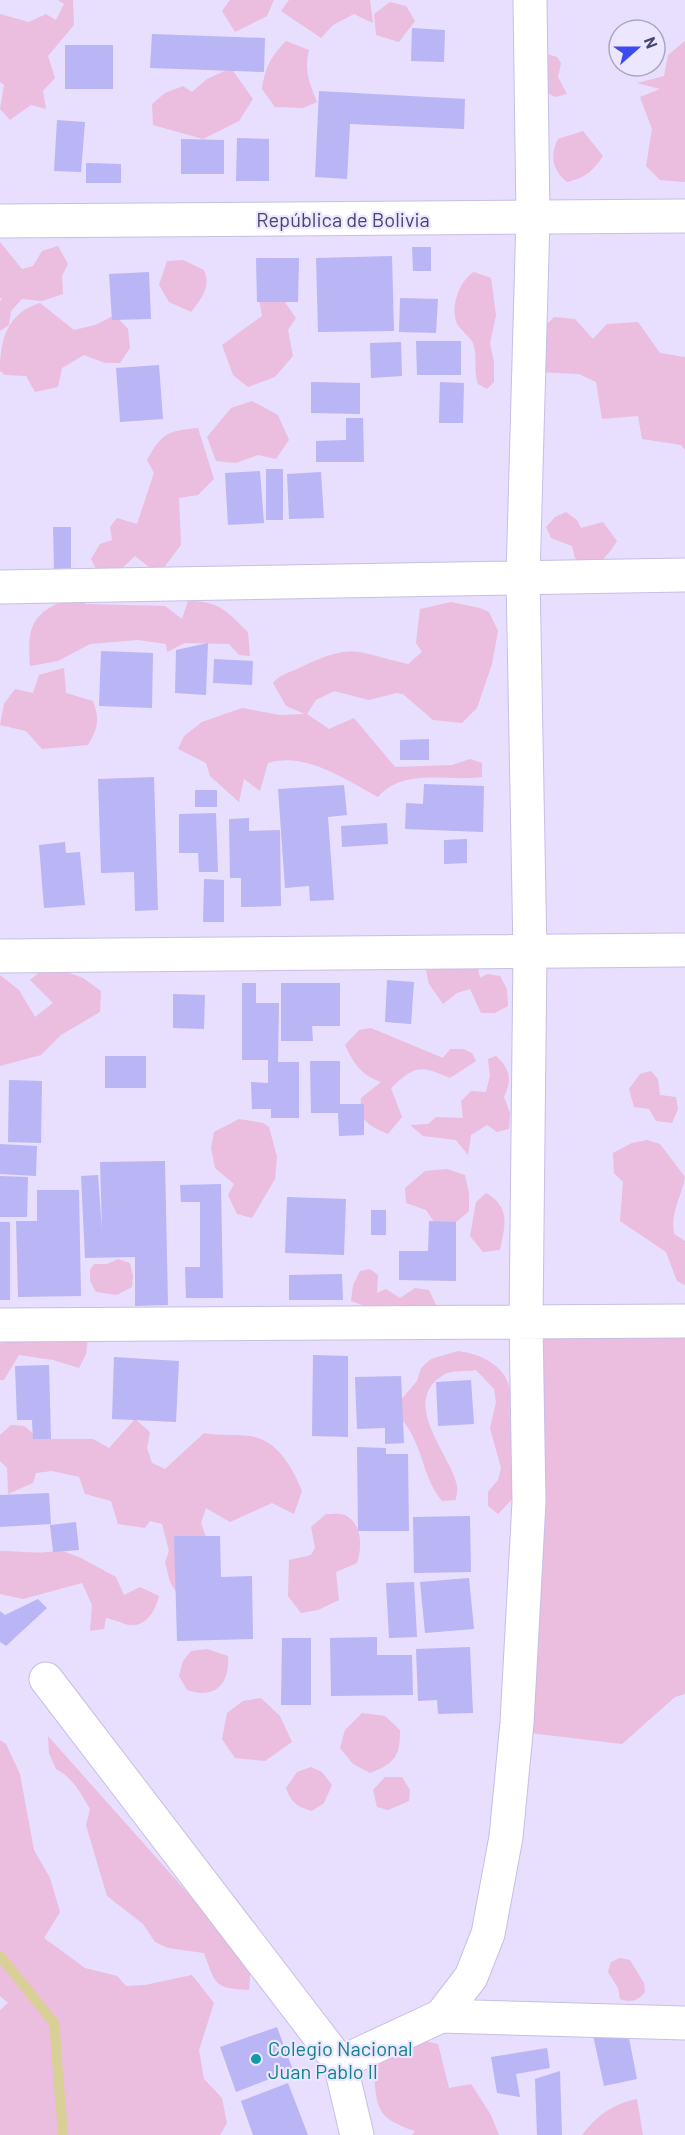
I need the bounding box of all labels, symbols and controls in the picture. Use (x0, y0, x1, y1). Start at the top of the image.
north arrow (607, 18, 667, 78)
text: N (641, 34, 662, 51)
street label: República de Bolivia (256, 207, 430, 231)
place label: Colegio Nacional Juan Pablo II (268, 2036, 413, 2083)
marker: Colegio Nacional Juan Pablo II (249, 2052, 263, 2066)

